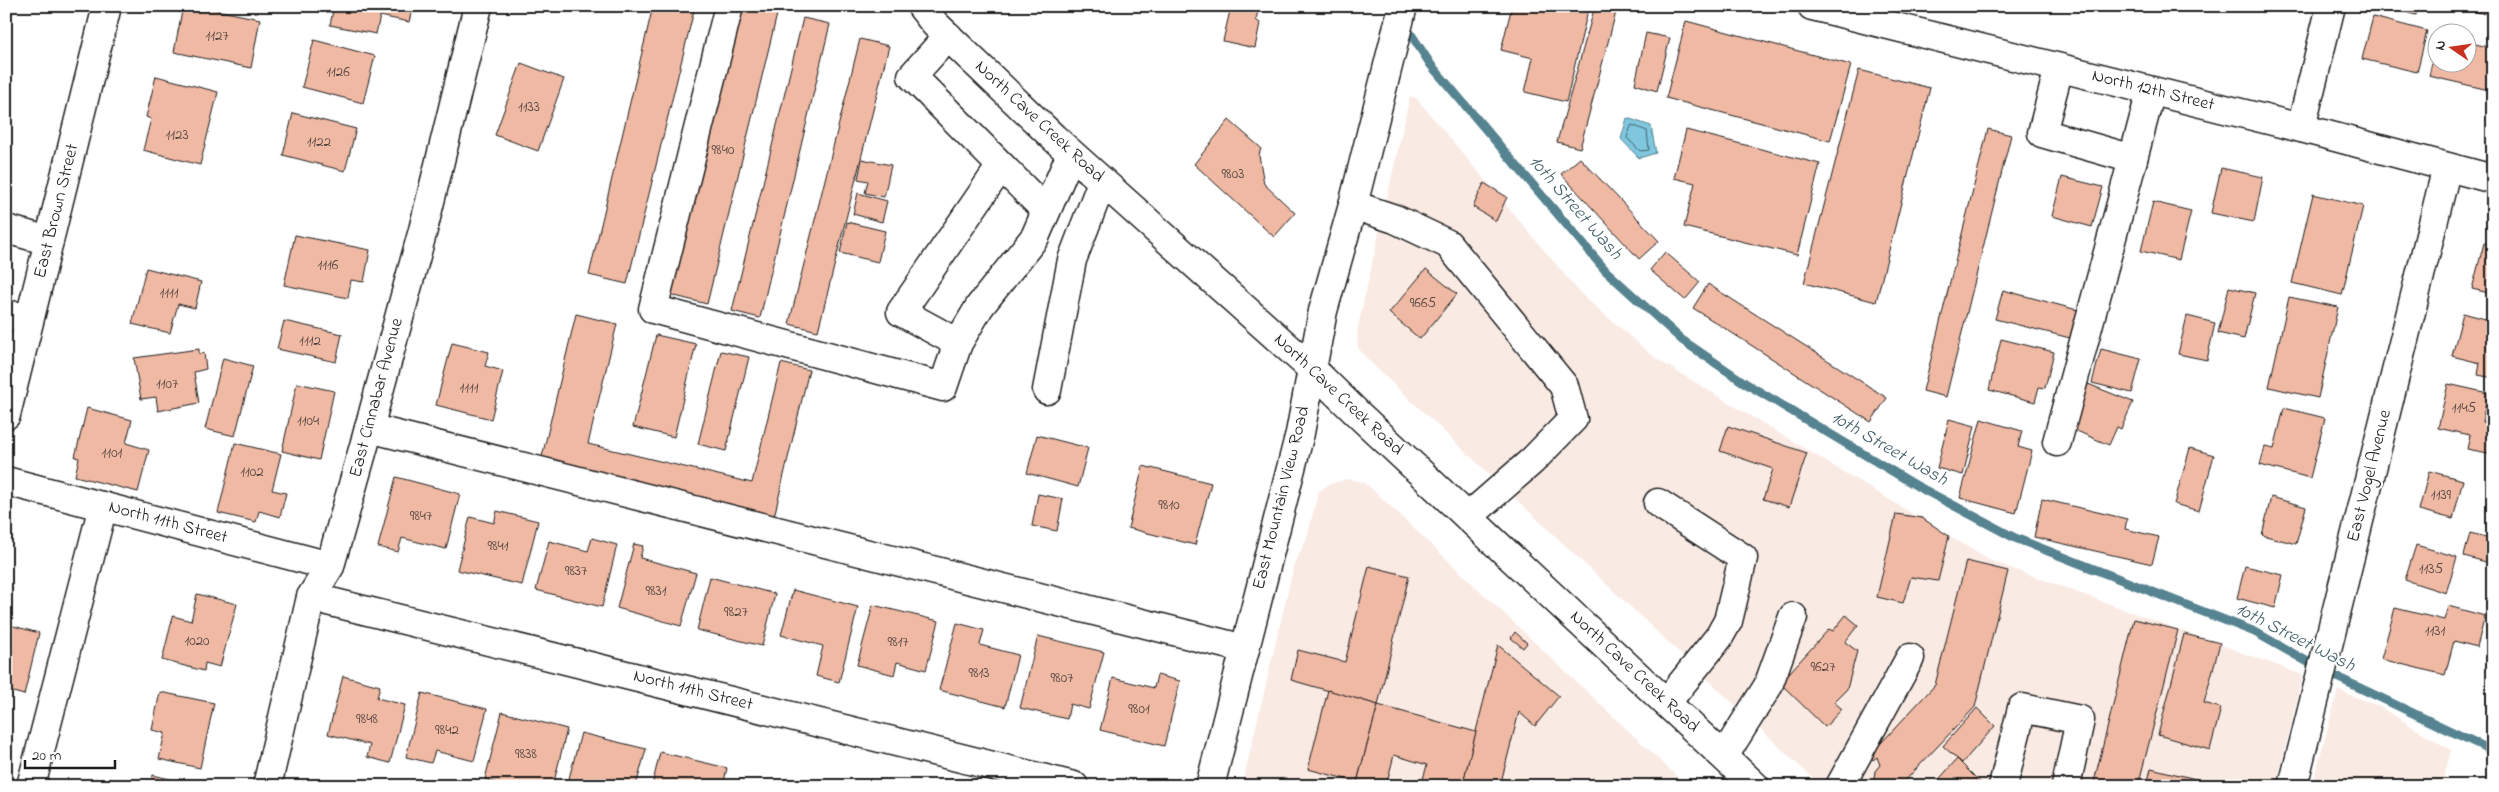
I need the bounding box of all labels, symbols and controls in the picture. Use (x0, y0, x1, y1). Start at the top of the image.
north arrow (2426, 22, 2476, 72)
house number: 1127 (205, 25, 229, 47)
text: N (2430, 38, 2452, 52)
street label: North Cave Creek Road (968, 55, 1110, 189)
house number: 1126 (326, 61, 350, 83)
street label: North 12th Street (2089, 63, 2217, 119)
house number: 1133 (518, 96, 540, 118)
house number: 1123 (165, 124, 189, 146)
house number: 1122 (307, 131, 332, 153)
house number: 9840 (712, 139, 735, 161)
street label: East Brown Street (28, 141, 86, 281)
water label: 10th Street Wash (1522, 150, 1629, 267)
house number: 9803 (1222, 163, 1244, 185)
house number: 1116 (318, 254, 339, 276)
house number: 1111 (159, 282, 179, 304)
house number: 9665 (1410, 292, 1437, 314)
street label: East Cinnabar Avenue (343, 315, 411, 481)
street label: North Cave Creek Road (1267, 328, 1409, 462)
house number: 1112 (299, 330, 321, 352)
house number: 1107 (156, 373, 178, 395)
house number: 1111 (459, 377, 479, 399)
house number: 1145 (2452, 397, 2477, 419)
street label: East Mountain View Road (1247, 404, 1317, 592)
water label: 10th Street Wash (1826, 405, 1953, 494)
street label: East Vogel Avenue (2341, 406, 2400, 545)
house number: 1104 (297, 410, 319, 432)
house number: 1101 (102, 442, 123, 464)
house number: 1102 (240, 461, 264, 483)
house number: 1139 (2431, 484, 2452, 506)
house number: 9810 (1158, 494, 1180, 516)
street label: North 11th Street (106, 495, 230, 551)
house number: 9847 (410, 505, 432, 527)
house number: 9841 (487, 535, 509, 557)
house number: 1135 (2419, 558, 2444, 580)
house number: 9837 (565, 560, 587, 582)
house number: 9831 (645, 580, 667, 602)
water label: 10th Street Wash (2231, 596, 2360, 680)
house number: 9827 (724, 601, 748, 623)
street label: North Cave Creek Road (1563, 605, 1705, 739)
house number: 1131 (2425, 620, 2445, 642)
house number: 1020 (184, 630, 210, 652)
house number: 9817 (887, 631, 909, 653)
house number: 9627 (1811, 656, 1835, 678)
house number: 9813 (968, 662, 990, 684)
street label: North 11th Street (631, 664, 755, 718)
house number: 9807 (1051, 667, 1073, 689)
house number: 9801 (1128, 698, 1150, 720)
house number: 9848 (356, 708, 378, 730)
house number: 9842 (435, 719, 459, 741)
scale bar (25, 737, 115, 769)
house number: 9838 (515, 743, 537, 765)
text: 20 m (32, 745, 62, 767)

